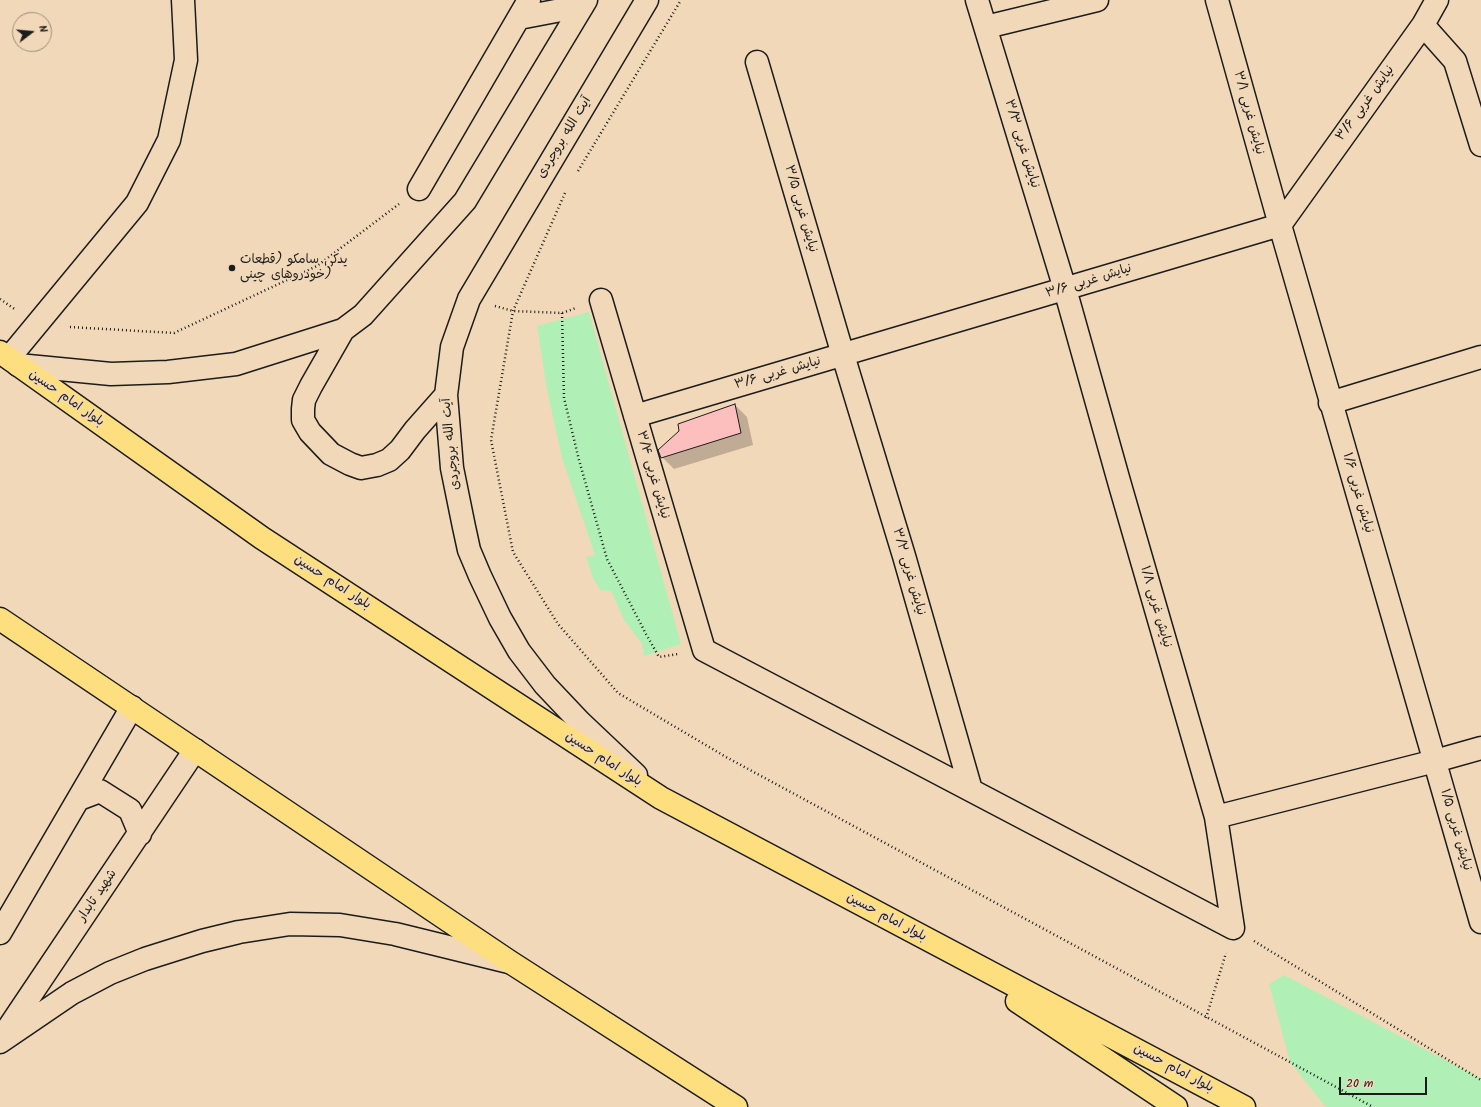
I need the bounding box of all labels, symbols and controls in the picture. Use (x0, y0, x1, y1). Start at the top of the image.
north arrow (12, 12, 52, 52)
text: N (33, 23, 52, 35)
street label: نیایش غربی ۳/۶ (1334, 63, 1398, 145)
street label: نیایش غربی ۳/۱ (1229, 69, 1267, 157)
street label: آیت الله بروجردی (535, 94, 595, 182)
street label: نیایش غربی ۳/۳ (1000, 98, 1042, 190)
street label: نیایش غربی ۳/۵ (780, 164, 820, 254)
place label: یدکی سامکو (قطعات خودروهای چینی) (240, 253, 347, 284)
street label: نیایش غربی ۳/۶ (1044, 262, 1134, 302)
marker: یدکی سامکو (قطعات خودروهای چینی) (227, 263, 237, 273)
street label: نیایش غربی ۳/۶ (733, 354, 823, 394)
street label: بلوار امام حسین (25, 367, 107, 431)
street label: آیت الله بروجردی (439, 397, 465, 491)
street label: نیایش غربی ۳/۴ (632, 429, 672, 521)
street label: نیایش غربی ۱/۶ (1338, 451, 1376, 535)
street label: نیایش غربی ۳/۲ (888, 527, 928, 617)
street label: بلوار امام حسین (291, 552, 373, 614)
street label: نیایش غربی ۱/۸ (1136, 564, 1174, 650)
street label: بلوار امام حسین (562, 729, 644, 791)
street label: نیایش غربی ۱/۵ (1436, 787, 1474, 873)
street label: شهید تابدار (75, 867, 121, 925)
street label: بلوار امام حسین (843, 890, 929, 946)
street label: بلوار امام حسین (1130, 1041, 1216, 1097)
scale bar (1341, 1069, 1429, 1095)
text: 20 m (1346, 1074, 1373, 1093)

